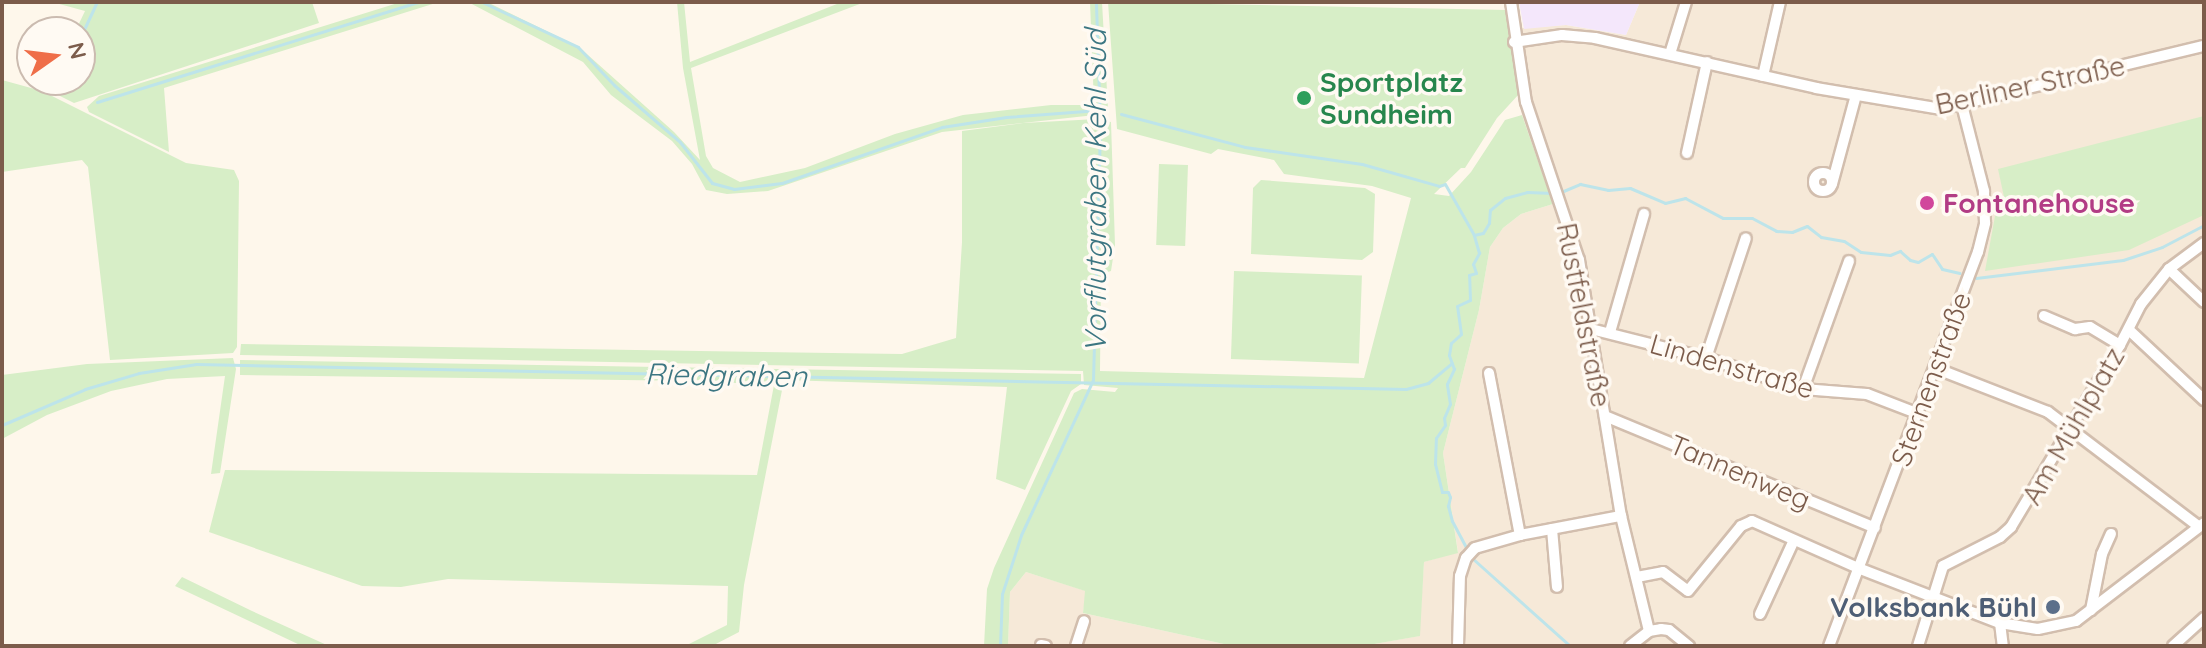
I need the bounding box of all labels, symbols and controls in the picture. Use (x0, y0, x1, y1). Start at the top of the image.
north arrow (16, 16, 96, 96)
water label: Vorflutgraben Kehl Süd (1077, 29, 1113, 353)
text: N (62, 39, 93, 62)
street label: Berliner Straße (1932, 48, 2128, 122)
place label: Sportplatz Sundheim (1320, 65, 1463, 131)
marker: Sportplatz Sundheim (1295, 89, 1313, 107)
place label: Fontanehouse (1943, 186, 2135, 220)
marker: Fontanehouse (1918, 194, 1936, 212)
street label: Rustfeldstraße (1550, 220, 1618, 410)
street label: Sternenstraße (1884, 287, 1978, 471)
street label: Lindenstraße (1646, 327, 1818, 405)
street label: Am Mühlplatz (2014, 341, 2132, 511)
water label: Riedgraben (645, 356, 807, 394)
street label: Tannenweg (1665, 427, 1815, 517)
place label: Volksbank Bühl (1830, 590, 2037, 624)
marker: Volksbank Bühl (2044, 598, 2062, 616)

